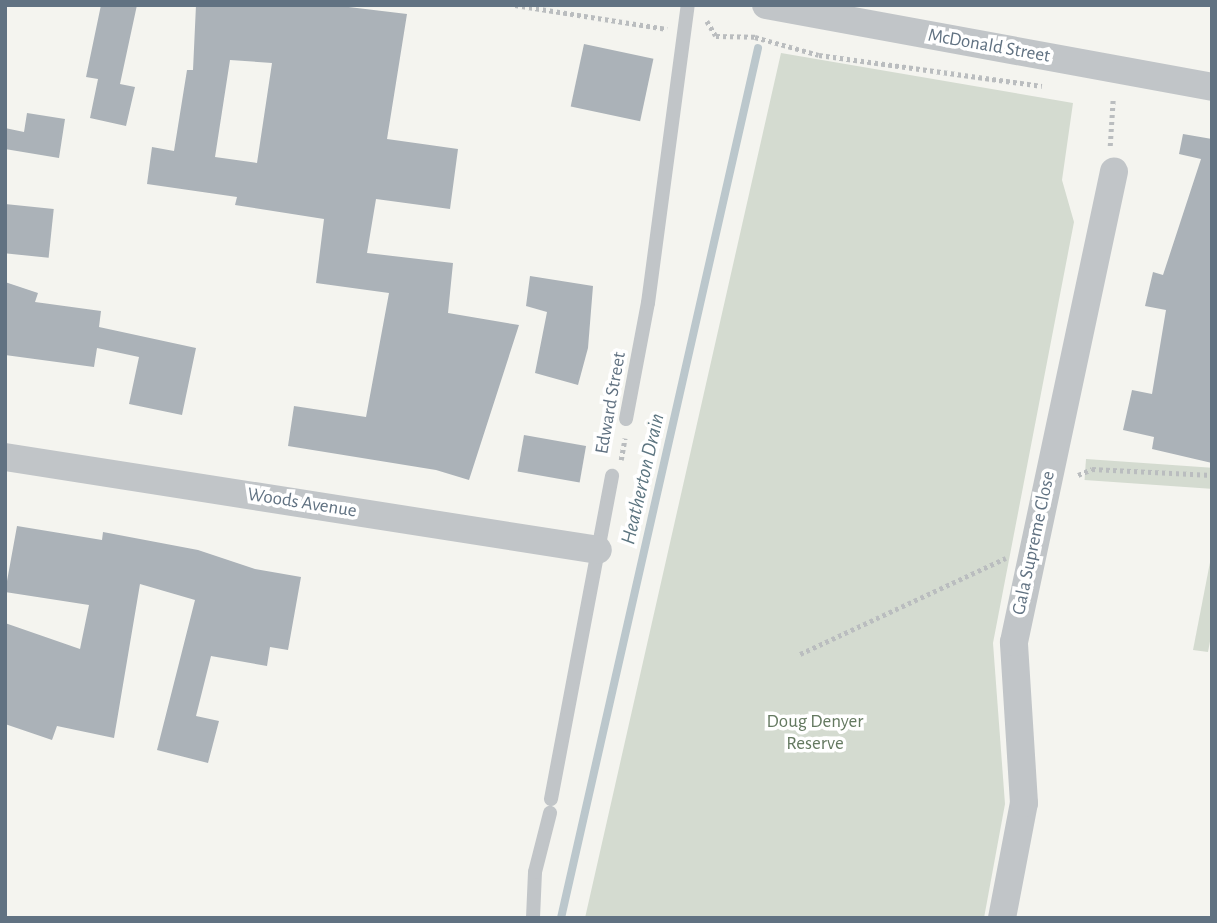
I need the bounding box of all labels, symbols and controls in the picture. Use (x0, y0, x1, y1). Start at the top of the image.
street label: McDonald Street (926, 24, 1052, 68)
street label: Edward Street (591, 350, 631, 456)
water label: Heatherton Drain (616, 411, 670, 547)
street label: Gala Supreme Close (1008, 469, 1060, 617)
street label: Woods Avenue (246, 483, 358, 523)
park label: Doug Denyer Reserve (767, 711, 863, 755)

